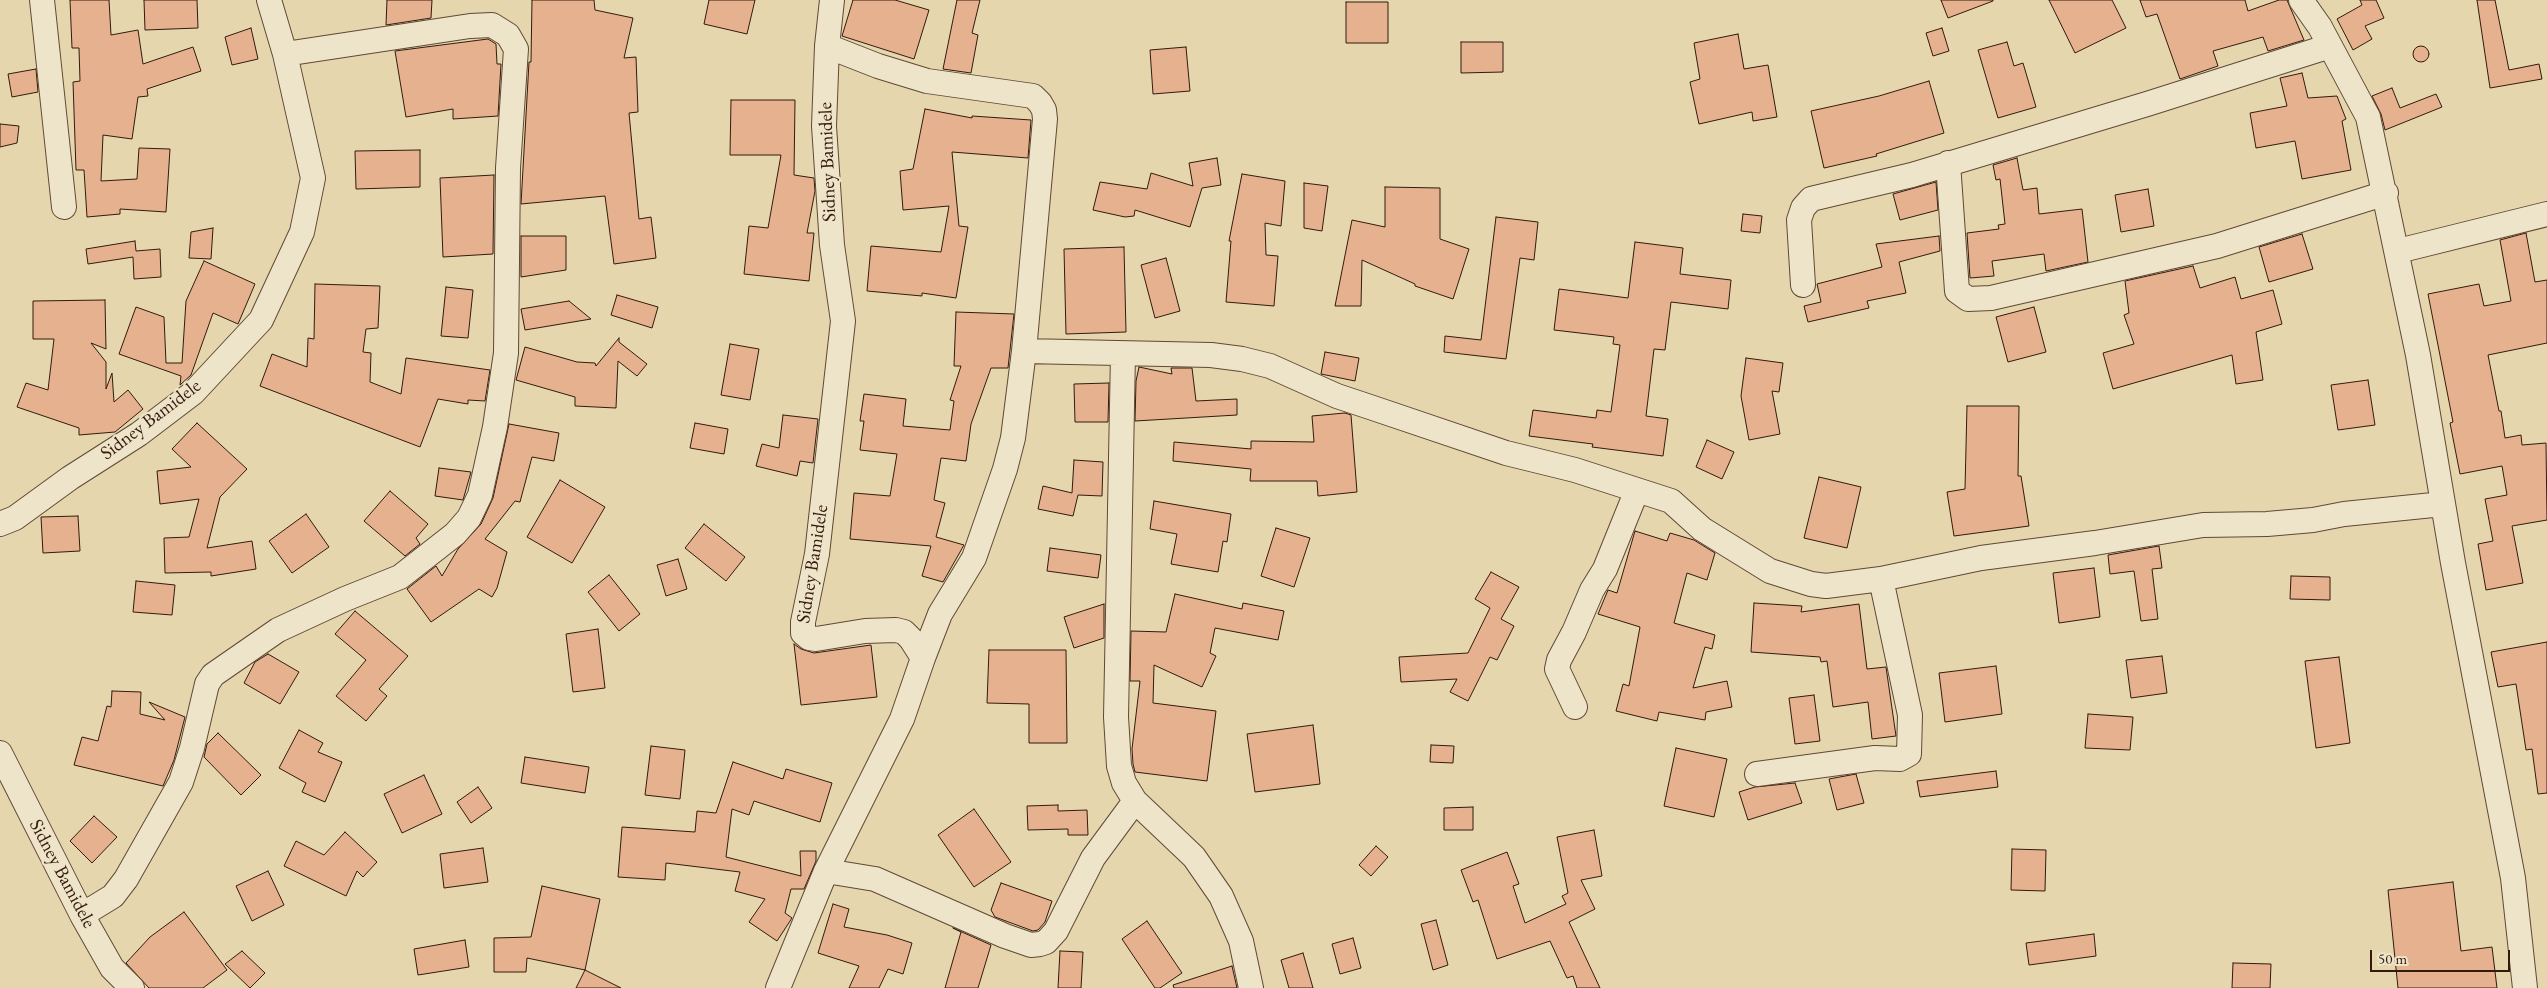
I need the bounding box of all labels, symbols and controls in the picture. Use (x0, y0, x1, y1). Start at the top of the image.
street label: Sidney Bamidele (815, 102, 841, 222)
street label: Sidney Bamidele (96, 375, 206, 465)
street label: Sidney Bamidele (792, 503, 834, 625)
street label: Sidney Bamidele (24, 816, 100, 932)
scale bar (2372, 940, 2512, 972)
text: 50 m (2378, 949, 2407, 968)

